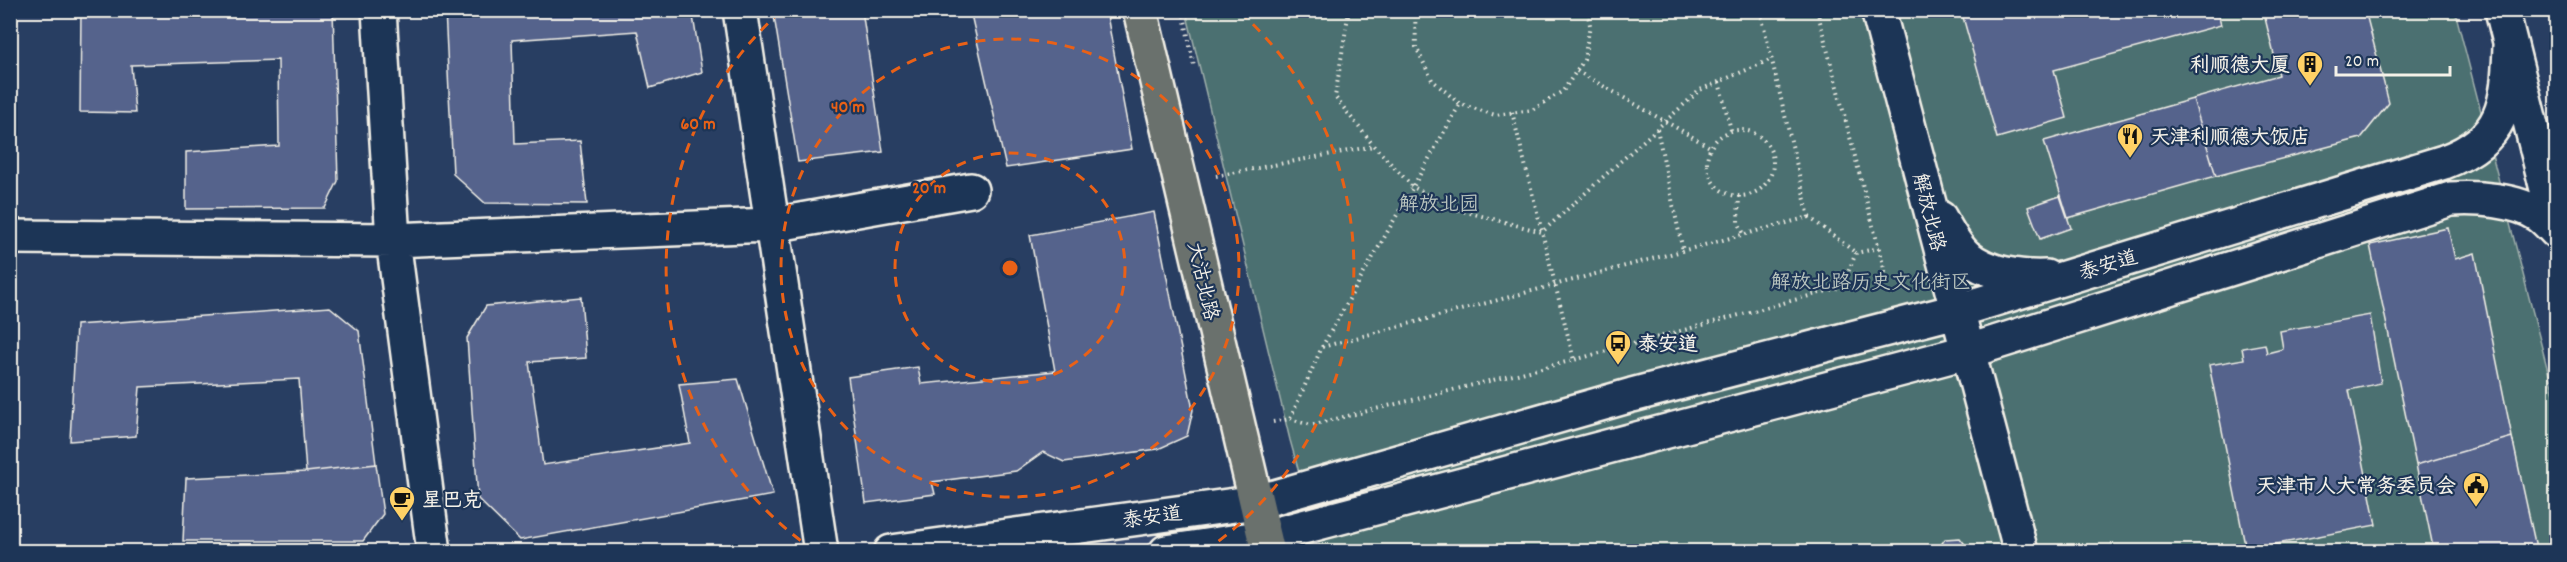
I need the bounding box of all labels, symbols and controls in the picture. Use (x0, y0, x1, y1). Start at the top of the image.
scale bar (2336, 39, 2450, 77)
building icon: 利顺德大厦 (2295, 49, 2325, 87)
text: 20 m (2345, 50, 2379, 75)
place label: 利顺德大厦 (2190, 53, 2290, 81)
text: 40 m (831, 96, 865, 121)
text: 60 m (680, 113, 716, 138)
restaurant icon: 天津利顺德大饭店 (2115, 121, 2145, 159)
place label: 天津利顺德大饭店 (2150, 125, 2310, 153)
street label: 解放北路 (1904, 171, 1951, 256)
text: 20 m (912, 177, 946, 202)
park label: 解放北园 (1399, 192, 1479, 220)
street label: 大沽北路 (1178, 240, 1224, 325)
street label: 泰安道 (2076, 245, 2142, 289)
centre of rings (1000, 258, 1020, 278)
park label: 解放北路历史文化街区 (1771, 270, 1971, 298)
bus stop icon: 泰安道 (1603, 328, 1633, 366)
place label: 泰安道 (1638, 332, 1698, 360)
public building icon: 天津市人大常务委员会 (2461, 470, 2491, 508)
place label: 天津市人大常务委员会 (2256, 474, 2456, 502)
cafe icon: 星巴克 (387, 484, 417, 522)
place label: 星巴克 (422, 488, 482, 516)
street label: 泰安道 (1121, 501, 1184, 537)

